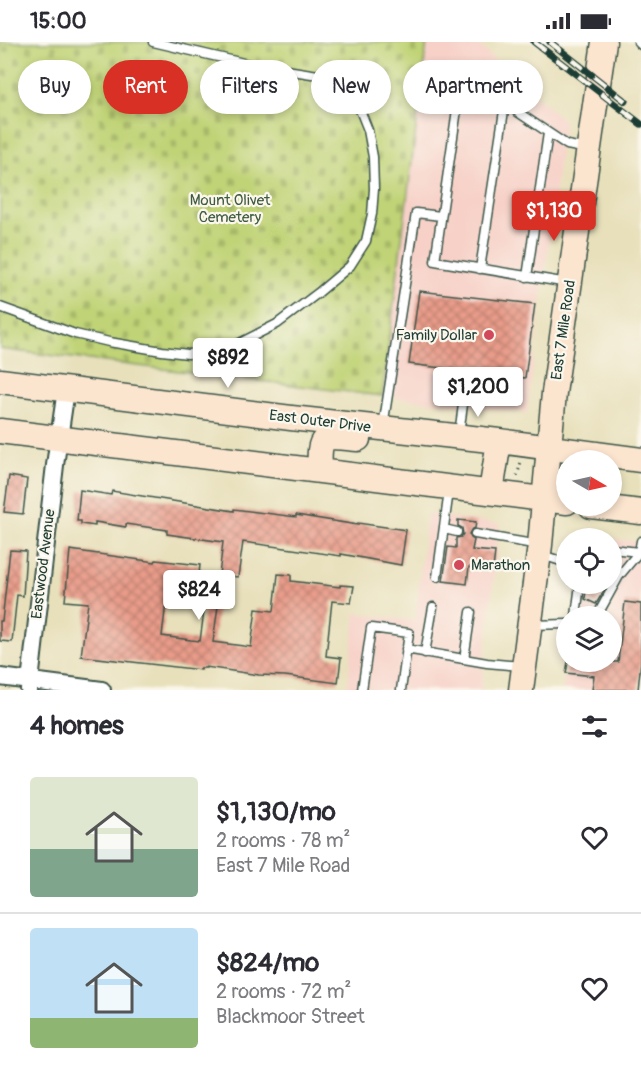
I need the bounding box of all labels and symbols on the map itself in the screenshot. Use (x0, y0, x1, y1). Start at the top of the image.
park label: Mount Olivet Cemetery (190, 191, 271, 227)
pin: $1,130 (505, 191, 603, 242)
street label: East 7 Mile Road (547, 279, 580, 381)
place label: Family Dollar (396, 326, 478, 345)
marker: Family Dollar (482, 328, 496, 342)
pin: $892 (192, 338, 264, 389)
pin: $1,200 (429, 367, 527, 418)
street label: East Outer Drive (268, 406, 372, 437)
north arrow (556, 450, 622, 516)
street label: Eastwood Avenue (27, 507, 60, 620)
place label: Marathon (471, 556, 530, 575)
marker: Marathon (452, 558, 466, 572)
pin: $824 (163, 570, 235, 621)

